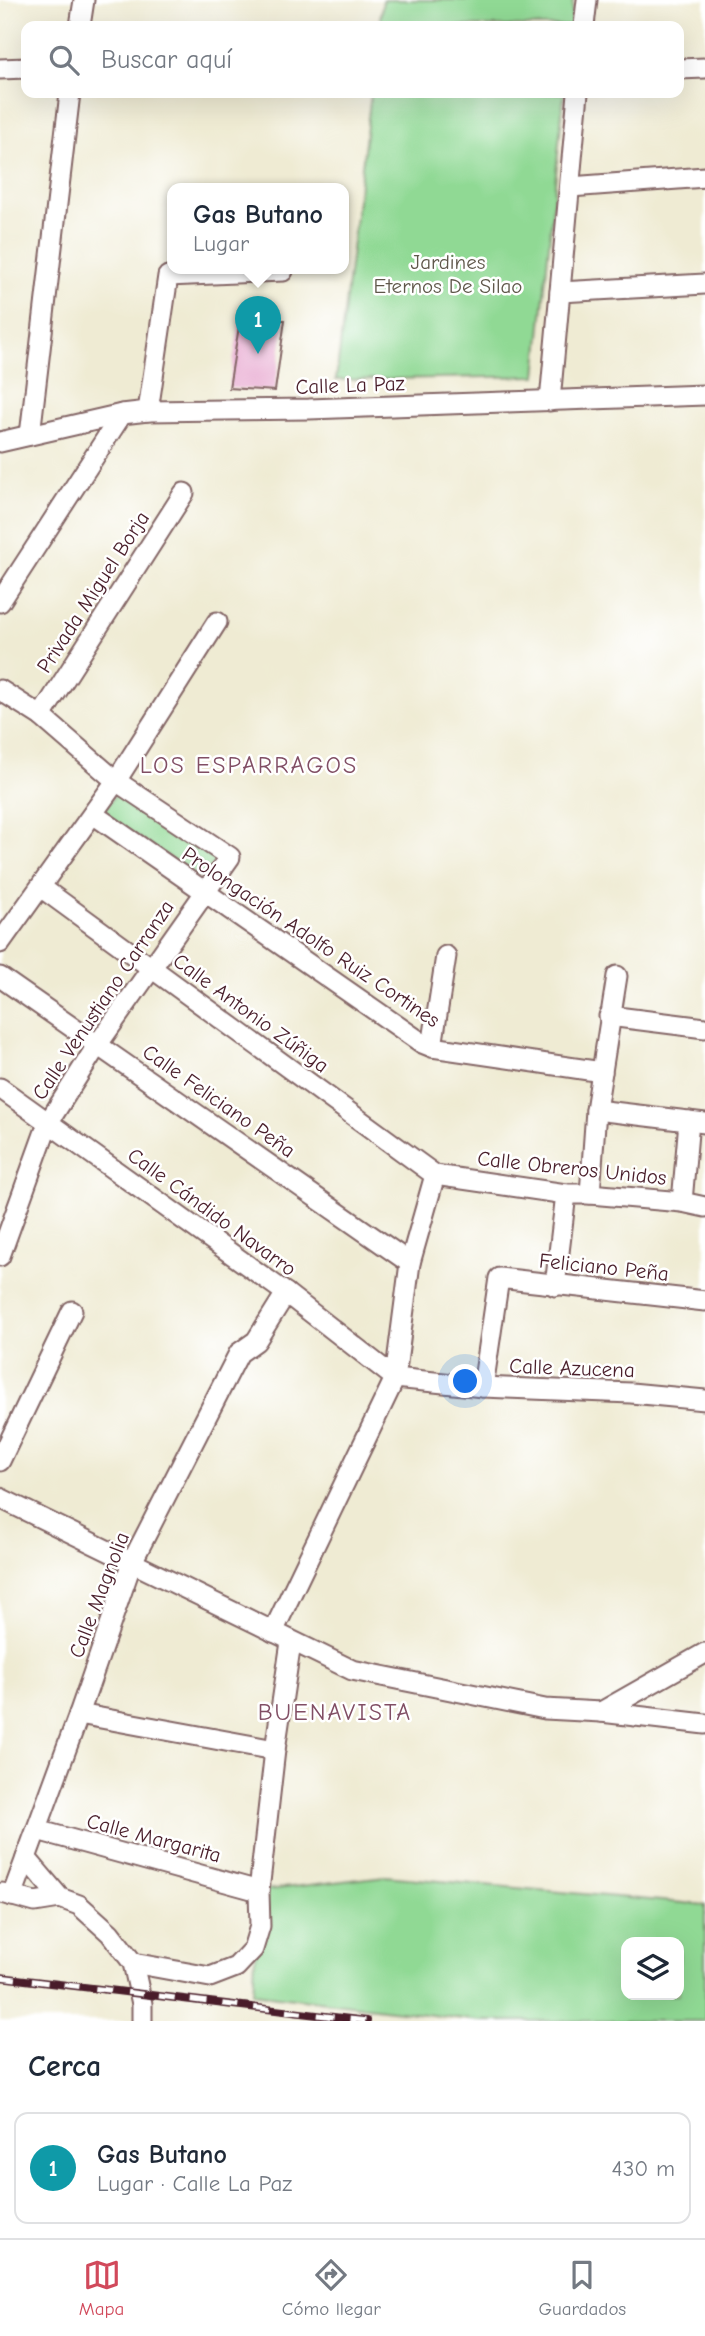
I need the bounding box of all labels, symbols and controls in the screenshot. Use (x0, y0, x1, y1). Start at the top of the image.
search box (21, 21, 684, 98)
icon: search (45, 41, 83, 79)
text: Buscar aquí (101, 45, 232, 75)
popup (167, 183, 349, 274)
text: Gas Butano (193, 200, 323, 230)
text: Lugar (193, 230, 249, 257)
park label: Jardines Eternos De Silao (374, 250, 522, 298)
pin: 1 (235, 296, 281, 354)
street label: Calle La Paz (295, 371, 405, 399)
street label: Privada Miguel Borja (32, 507, 154, 677)
district label: LOS ESPARRAGOS (140, 751, 358, 779)
street label: Prolongación Adolfo Ruiz Cortines (178, 842, 444, 1032)
street label: Calle Venustiano Carranza (27, 896, 179, 1104)
street label: Calle Antonio Zúñiga (168, 948, 334, 1078)
street label: Calle Feliciano Peña (138, 1039, 300, 1163)
street label: Calle Cándido Navarro (123, 1143, 301, 1281)
street label: Calle Obreros Unidos (476, 1146, 668, 1190)
street label: Feliciano Peña (538, 1248, 670, 1286)
street label: Calle Azucena (509, 1354, 635, 1382)
your location (448, 1364, 482, 1398)
street label: Calle Magnolia (64, 1529, 134, 1661)
district label: BUENAVISTA (258, 1698, 412, 1726)
street label: Calle Margarita (84, 1809, 224, 1867)
map controls (621, 1937, 684, 2000)
button: layers (621, 1937, 684, 2000)
text: Cerca (28, 2049, 101, 2084)
text: Gas Butano (97, 2140, 227, 2170)
text: 1 (48, 2155, 58, 2182)
text: 430 m (612, 2155, 675, 2182)
text: Lugar · Calle La Paz (97, 2170, 292, 2197)
tab: Mapa (79, 2256, 124, 2320)
tab: Cómo llegar (282, 2256, 381, 2320)
tab: Guardados (538, 2256, 626, 2320)

